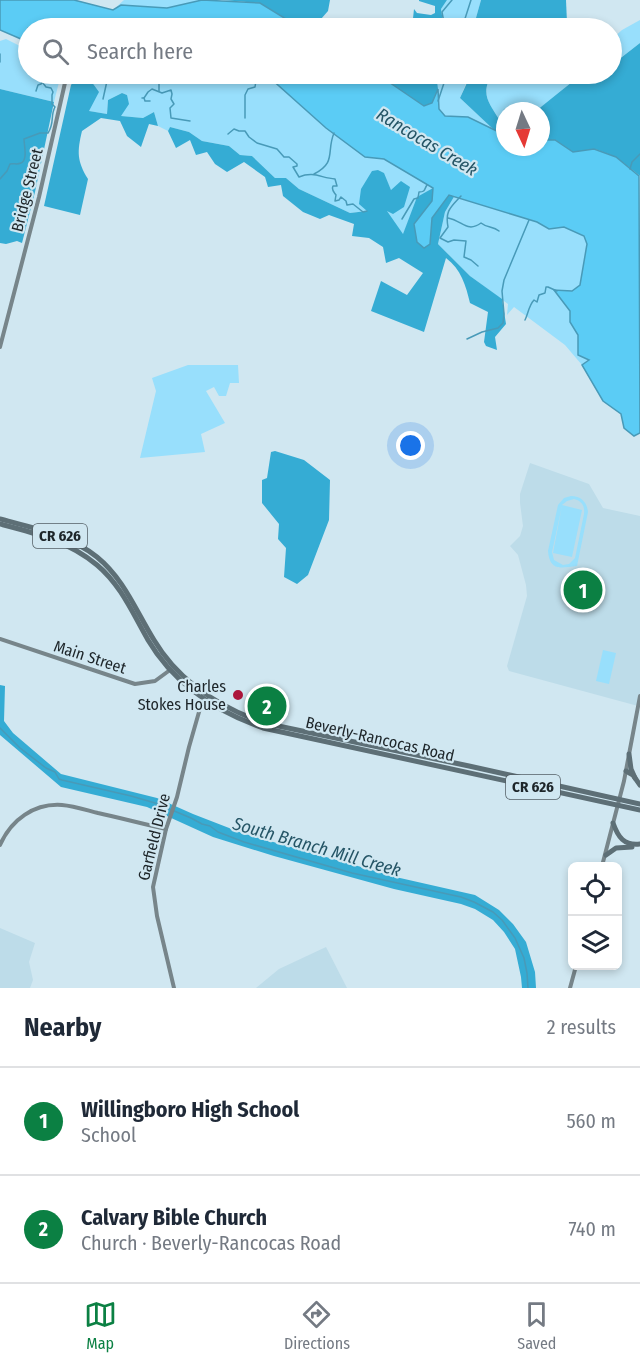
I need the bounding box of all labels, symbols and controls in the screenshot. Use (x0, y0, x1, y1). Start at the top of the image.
search box (18, 18, 622, 84)
icon: search (39, 35, 72, 68)
text: Search here (87, 38, 193, 65)
north arrow (496, 102, 550, 156)
water label: Rancocas Creek (373, 103, 482, 181)
street label: Bridge Street (7, 146, 47, 234)
your location (396, 431, 425, 460)
road number: CR 626 (33, 524, 87, 548)
pin: 1 (564, 568, 602, 612)
street label: Main Street (51, 636, 129, 678)
place label: Charles Stokes House (138, 677, 226, 714)
pin: 2 (248, 684, 286, 728)
marker: Charles Stokes House (231, 688, 245, 702)
street label: Beverly-Rancocas Road (304, 713, 456, 765)
road number: CR 626 (506, 775, 560, 799)
street label: Garfield Drive (134, 791, 174, 883)
water label: South Branch Mill Creek (229, 812, 404, 882)
map controls (568, 862, 622, 970)
button: locate (568, 862, 622, 916)
button: layers (568, 916, 622, 970)
text: Nearby (24, 1012, 101, 1043)
text: 2 results (547, 1015, 616, 1039)
text: Willingboro High School (81, 1096, 299, 1123)
text: 1 (39, 1109, 48, 1133)
text: 560 m (566, 1109, 616, 1133)
text: School (81, 1123, 136, 1147)
text: Calvary Bible Church (81, 1204, 267, 1231)
text: 2 (39, 1217, 48, 1241)
text: 740 m (568, 1217, 616, 1241)
text: Church · Beverly-Rancocas Road (81, 1231, 341, 1255)
tab: Map (84, 1298, 117, 1353)
tab: Directions (284, 1298, 350, 1353)
tab: Saved (517, 1298, 556, 1353)

